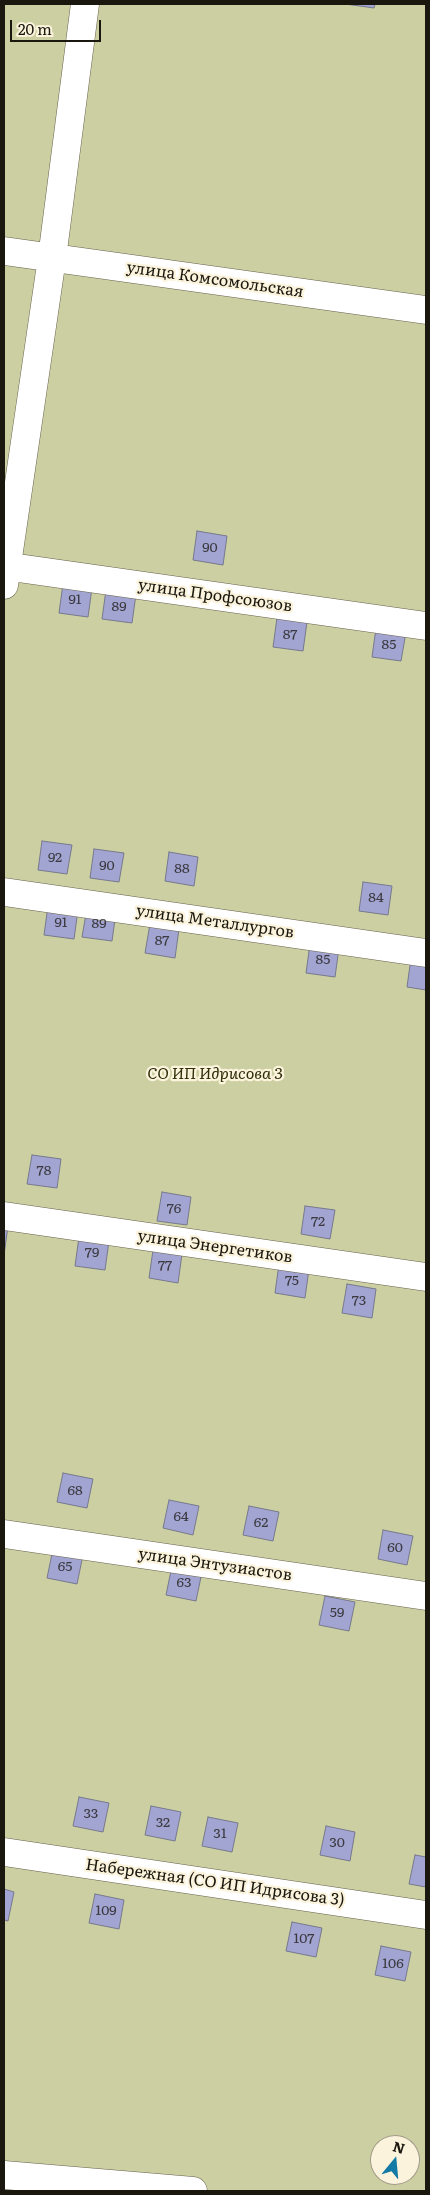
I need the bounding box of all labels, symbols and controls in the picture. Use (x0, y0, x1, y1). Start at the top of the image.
scale bar (12, 10, 104, 42)
text: 20 m (18, 17, 52, 40)
street label: улица Комсомольская (125, 258, 305, 302)
house number: 90 (202, 540, 218, 556)
street label: улица Профсоюзов (137, 576, 293, 616)
house number: 91 (68, 592, 82, 608)
house number: 89 (111, 599, 127, 615)
house number: 87 (283, 627, 297, 643)
house number: 85 (382, 637, 396, 653)
house number: 92 (48, 850, 62, 866)
house number: 90 (99, 858, 115, 874)
house number: 88 (174, 861, 190, 877)
house number: 84 (368, 890, 384, 906)
street label: улица Металлургов (135, 901, 295, 943)
house number: 91 (54, 915, 68, 931)
house number: 89 (91, 916, 107, 932)
house number: 87 (155, 933, 169, 949)
house number: 85 (316, 952, 330, 968)
park label: СО ИП Идрисова 3 (147, 1064, 283, 1084)
house number: 78 (37, 1163, 51, 1179)
house number: 76 (167, 1201, 181, 1217)
house number: 72 (311, 1214, 325, 1230)
street label: улица Энергетиков (136, 1227, 294, 1267)
house number: 79 (85, 1245, 99, 1261)
house number: 77 (158, 1258, 172, 1274)
house number: 75 (285, 1273, 299, 1289)
house number: 73 (352, 1293, 366, 1309)
house number: 68 (67, 1483, 83, 1499)
house number: 64 (173, 1509, 189, 1525)
house number: 62 (254, 1515, 268, 1531)
house number: 60 (387, 1540, 403, 1556)
street label: улица Энтузиастов (137, 1545, 293, 1585)
house number: 65 (58, 1559, 72, 1575)
house number: 63 (176, 1575, 192, 1591)
house number: 59 (330, 1605, 344, 1621)
house number: 33 (84, 1806, 98, 1822)
house number: 32 (156, 1815, 170, 1831)
house number: 31 (213, 1826, 227, 1842)
house number: 30 (329, 1835, 345, 1851)
street label: Набережная (СО ИП Идрисова 3) (84, 1855, 346, 1911)
house number: 109 (95, 1903, 117, 1919)
house number: 107 (294, 1931, 314, 1947)
house number: 106 (382, 1956, 404, 1972)
north arrow (370, 2135, 420, 2185)
text: N (391, 2135, 408, 2158)

